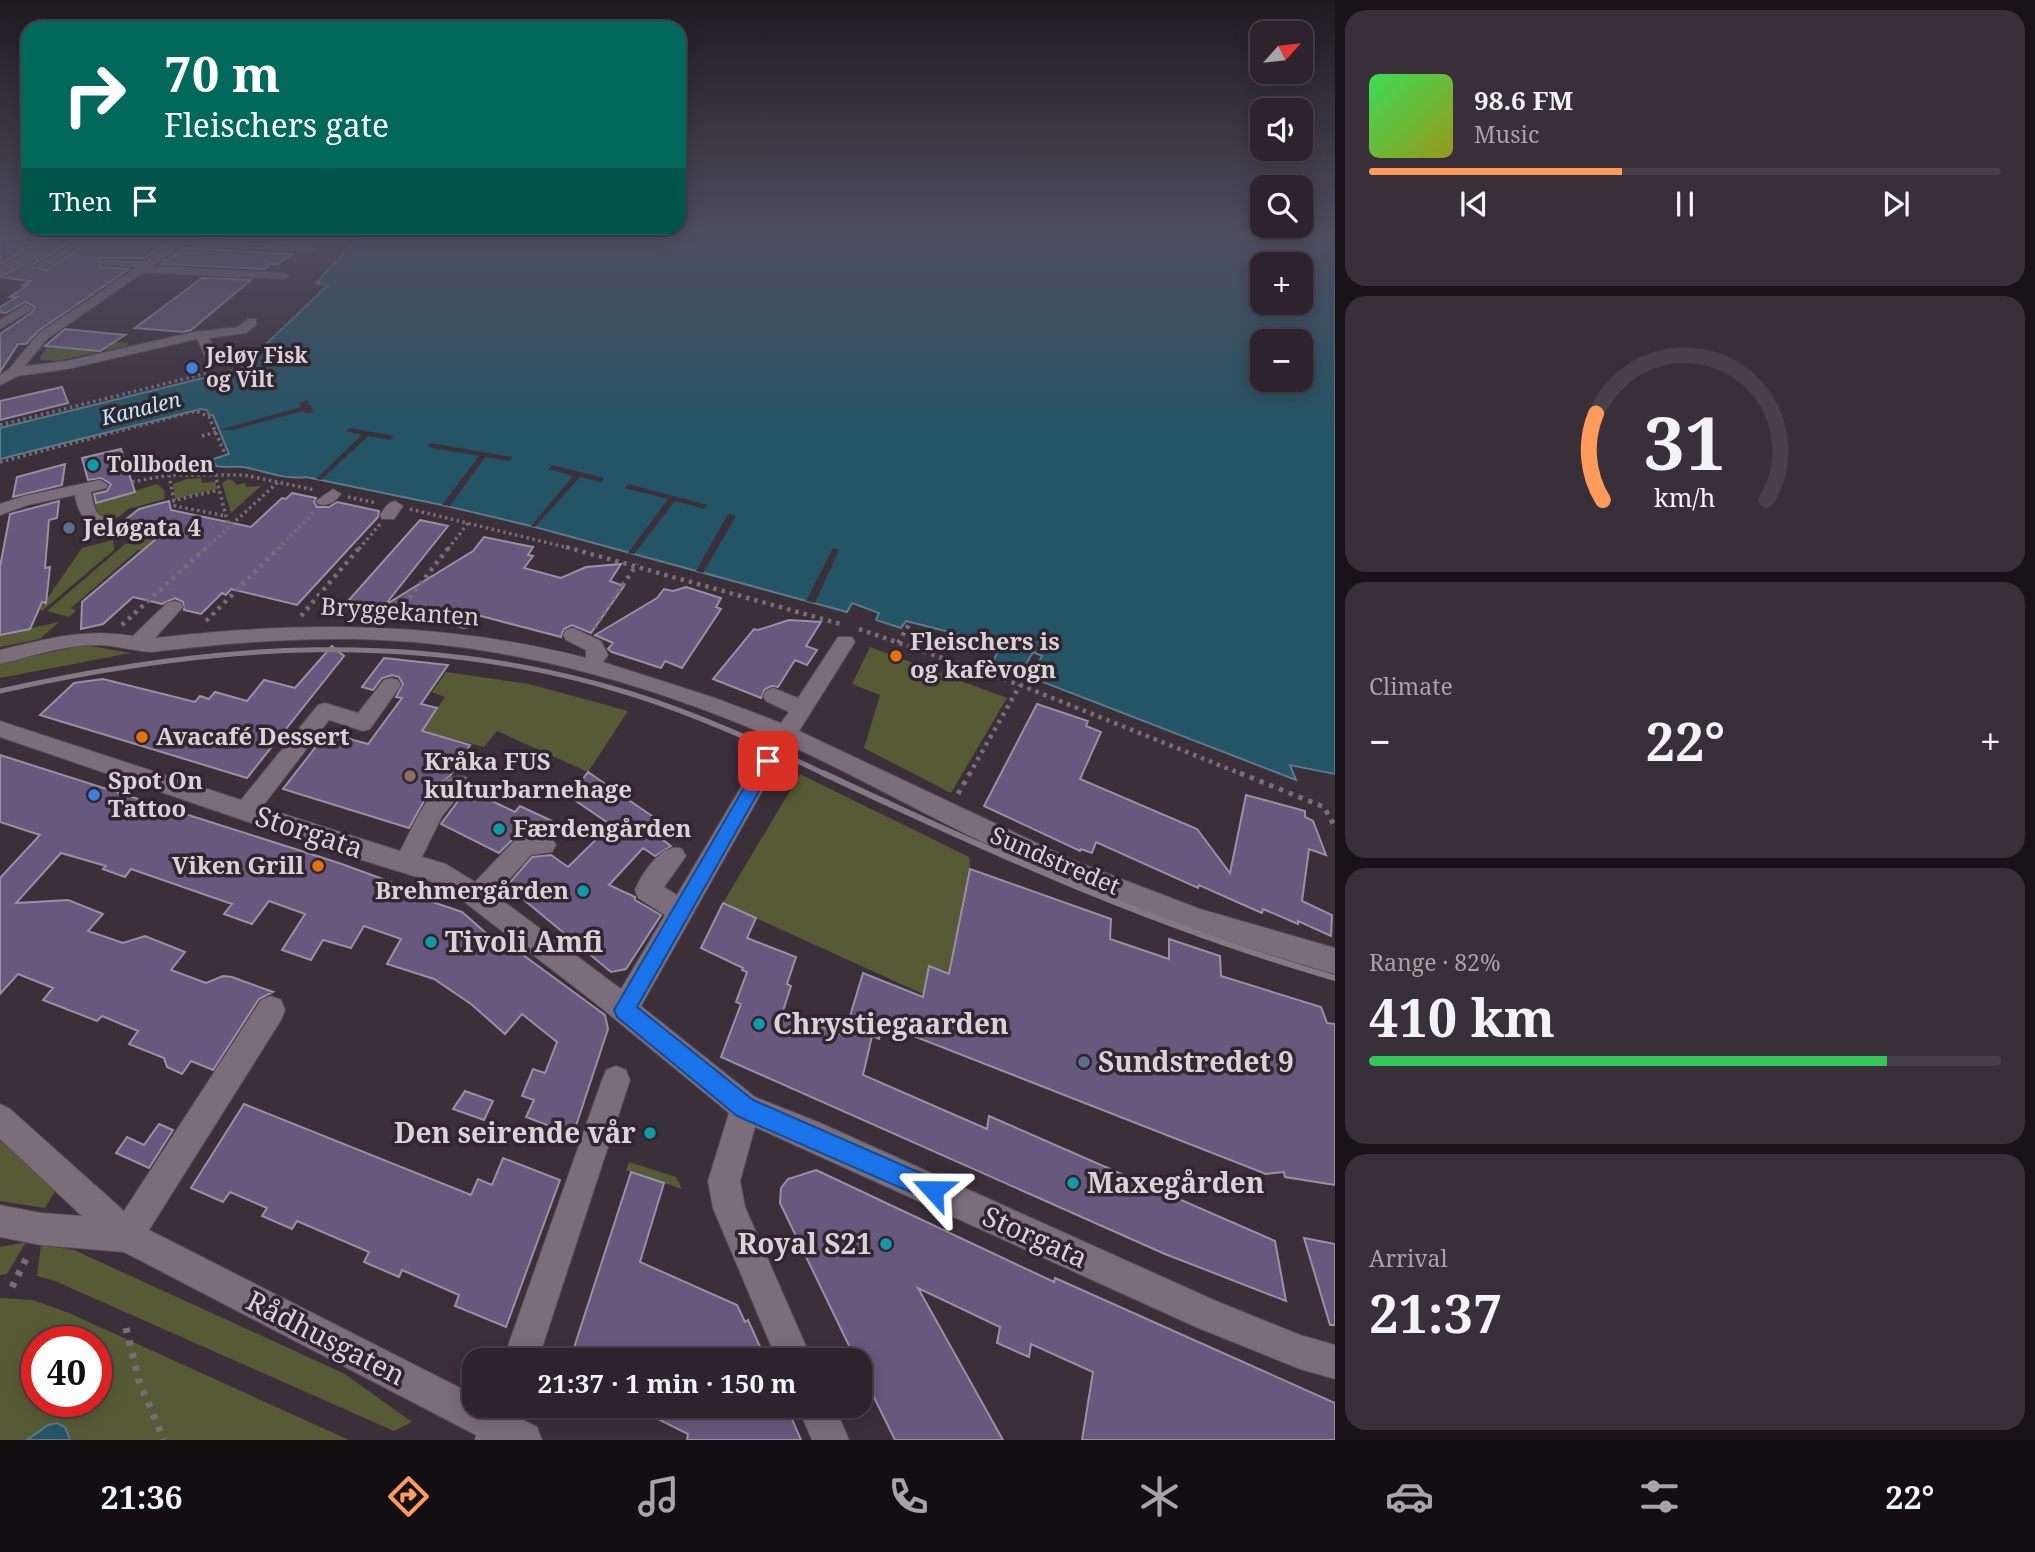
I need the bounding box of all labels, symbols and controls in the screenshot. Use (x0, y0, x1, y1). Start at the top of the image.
north arrow (1250, 21, 1312, 84)
map controls (1250, 21, 1313, 392)
text: 70 m (164, 40, 280, 106)
icon: right (49, 49, 140, 140)
text: 98.6 FM (1474, 82, 1573, 118)
button: sound (1250, 98, 1313, 161)
text: Fleischers gate (164, 103, 389, 146)
text: Music (1474, 118, 1539, 150)
button: search (1250, 175, 1313, 238)
icon: arrive (126, 182, 164, 220)
text: Then (49, 183, 112, 219)
icon: previous (1455, 185, 1493, 223)
icon: pause (1666, 185, 1704, 223)
icon: next (1877, 185, 1915, 223)
button: + (1250, 252, 1313, 315)
button: − (1250, 329, 1313, 392)
place label: Jeløy Fisk og Vilt (205, 341, 308, 393)
marker: Jeløy Fisk og Vilt (184, 360, 200, 376)
water label: Kanalen (97, 385, 184, 432)
text: 31 (1644, 392, 1726, 491)
place label: Tollboden (107, 450, 214, 478)
marker: Tollboden (85, 457, 101, 473)
text: km/h (1654, 480, 1716, 514)
place label: Jeløgata 4 (82, 510, 202, 543)
marker: Jeløgata 4 (61, 520, 77, 536)
street label: Bryggekanten (320, 588, 481, 633)
place label: Fleischers is og kafèvogn (910, 624, 1060, 685)
marker: Fleischers is og kafèvogn (888, 648, 904, 664)
text: Climate (1369, 670, 1453, 702)
text: 22° (1646, 705, 1725, 776)
text: − (1369, 715, 1391, 767)
text: + (1980, 715, 2001, 767)
place label: Avacafé Dessert (156, 719, 350, 752)
marker: Avacafé Dessert (134, 729, 150, 745)
pin (738, 731, 798, 791)
icon: arrive (749, 742, 787, 780)
place label: Kråka FUS kulturbarnehage (424, 744, 632, 805)
place label: Spot On Tattoo (108, 763, 203, 824)
marker: Kråka FUS kulturbarnehage (402, 768, 418, 784)
marker: Spot On Tattoo (86, 787, 102, 803)
street label: Storgata (251, 796, 368, 866)
place label: Færdengården (513, 811, 692, 844)
street label: Sundstredet (986, 817, 1126, 902)
marker: Færdengården (491, 821, 507, 837)
place label: Viken Grill (172, 848, 305, 881)
marker: Viken Grill (310, 858, 326, 874)
place label: Brehmergården (375, 873, 569, 906)
marker: Brehmergården (575, 883, 591, 899)
place label: Tivoli Amfi (445, 922, 603, 960)
marker: Tivoli Amfi (423, 934, 439, 950)
text: Range · 82% (1369, 946, 1501, 978)
text: 410 km (1369, 981, 1555, 1052)
place label: Chrystiegaarden (773, 1004, 1009, 1042)
marker: Chrystiegaarden (751, 1016, 767, 1032)
place label: Sundstredet 9 (1098, 1042, 1294, 1080)
marker: Sundstredet 9 (1076, 1054, 1092, 1070)
place label: Den seirende vår (394, 1113, 636, 1151)
marker: Den seirende vår (642, 1125, 658, 1141)
position arrow (896, 1153, 970, 1227)
place label: Maxegården (1087, 1163, 1265, 1201)
marker: Maxegården (1065, 1175, 1081, 1191)
street label: Storgata (977, 1196, 1094, 1276)
place label: Royal S21 (737, 1224, 872, 1262)
marker: Royal S21 (878, 1236, 894, 1252)
text: Arrival (1369, 1242, 1448, 1274)
text: 21:37 (1369, 1277, 1502, 1348)
street label: Rådhusgaten (241, 1281, 412, 1393)
speed limit sign: 40 (21, 1326, 112, 1417)
text: 21:37 · 1 min · 150 m (537, 1365, 797, 1401)
icon: directions (384, 1472, 433, 1521)
icon: music (634, 1472, 683, 1521)
icon: phone (884, 1472, 933, 1521)
icon: climate (1135, 1472, 1184, 1521)
icon: car (1385, 1472, 1434, 1521)
icon: filters (1635, 1472, 1684, 1521)
text: 21:36 (101, 1475, 183, 1518)
text: 22° (1885, 1475, 1934, 1518)

